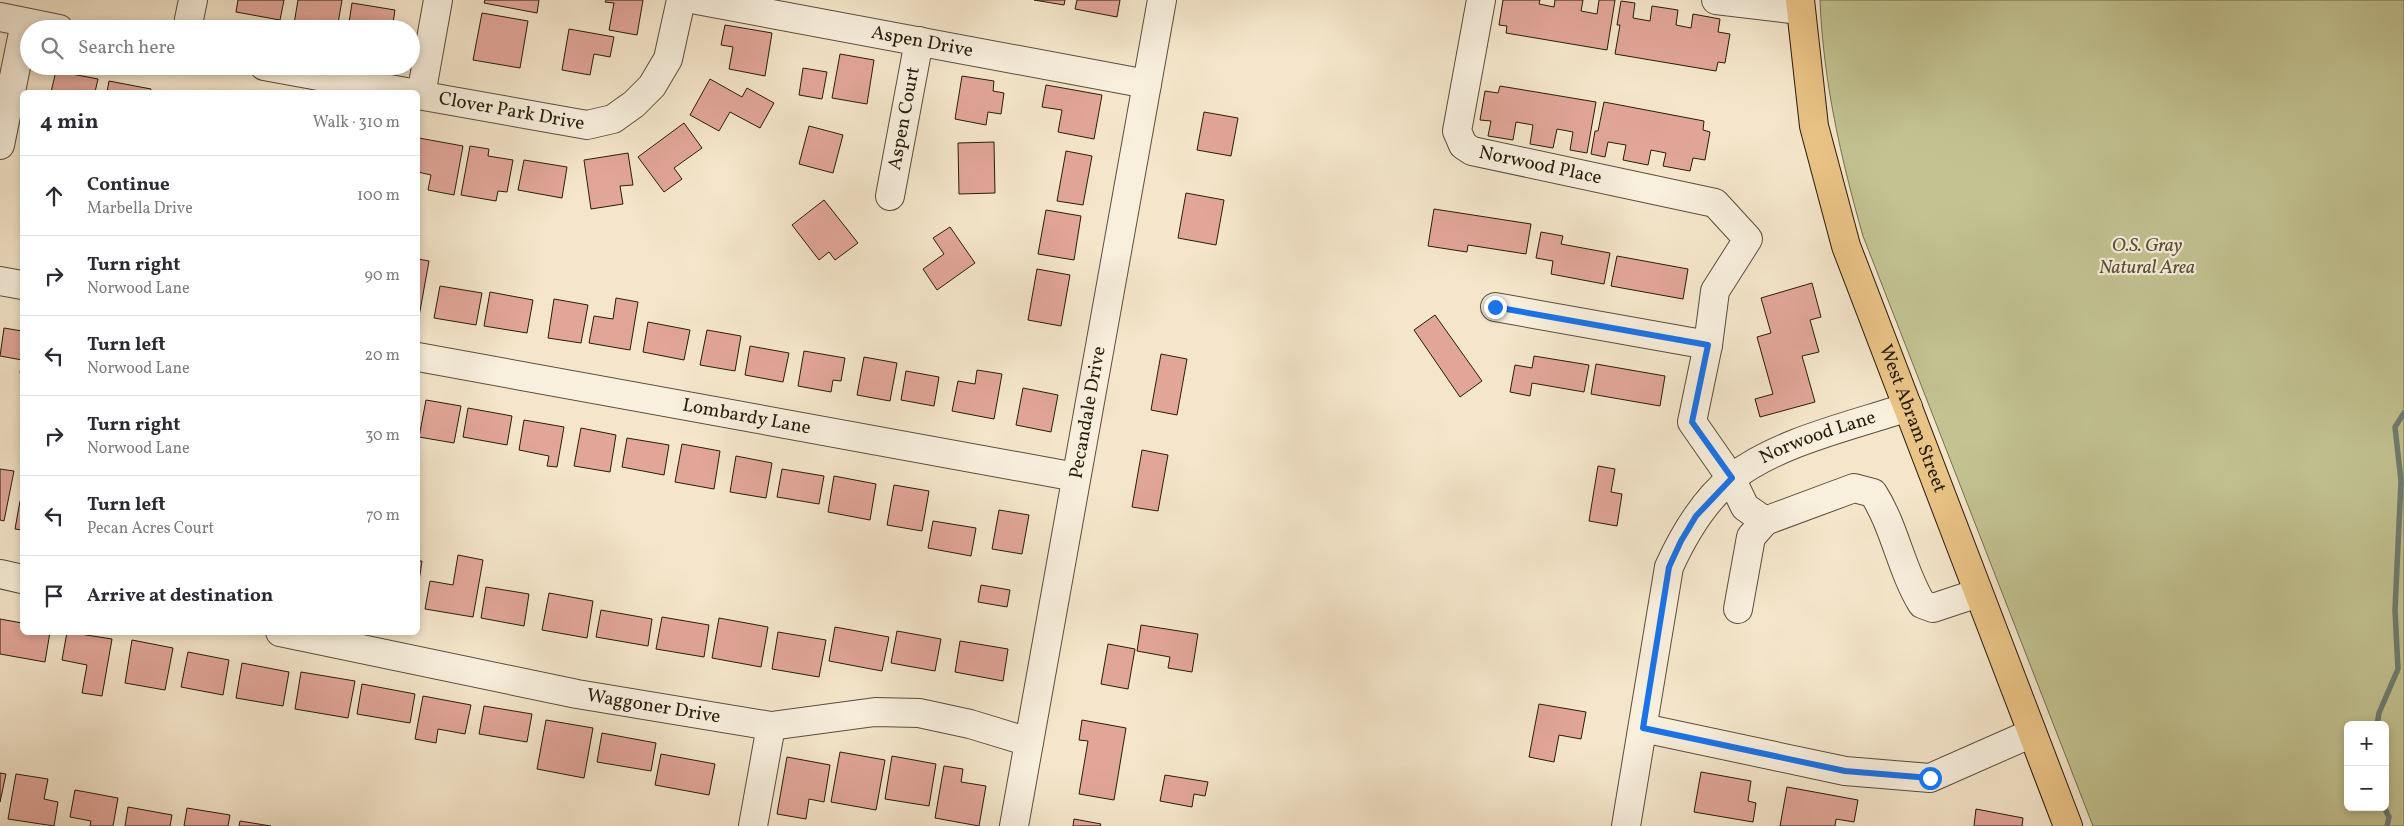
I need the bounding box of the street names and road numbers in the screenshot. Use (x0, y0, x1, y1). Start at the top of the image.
street label: Aspen Drive (869, 20, 975, 64)
street label: Aspen Court (882, 64, 927, 172)
street label: Clover Park Drive (437, 86, 587, 137)
street label: Norwood Place (1476, 140, 1604, 191)
street label: West Abram Street (1872, 341, 1952, 497)
street label: Pecandale Drive (1063, 344, 1113, 481)
street label: Lombardy Lane (680, 392, 813, 441)
street label: Norwood Lane (1755, 405, 1879, 471)
street label: Waggoner Drive (585, 683, 722, 730)

